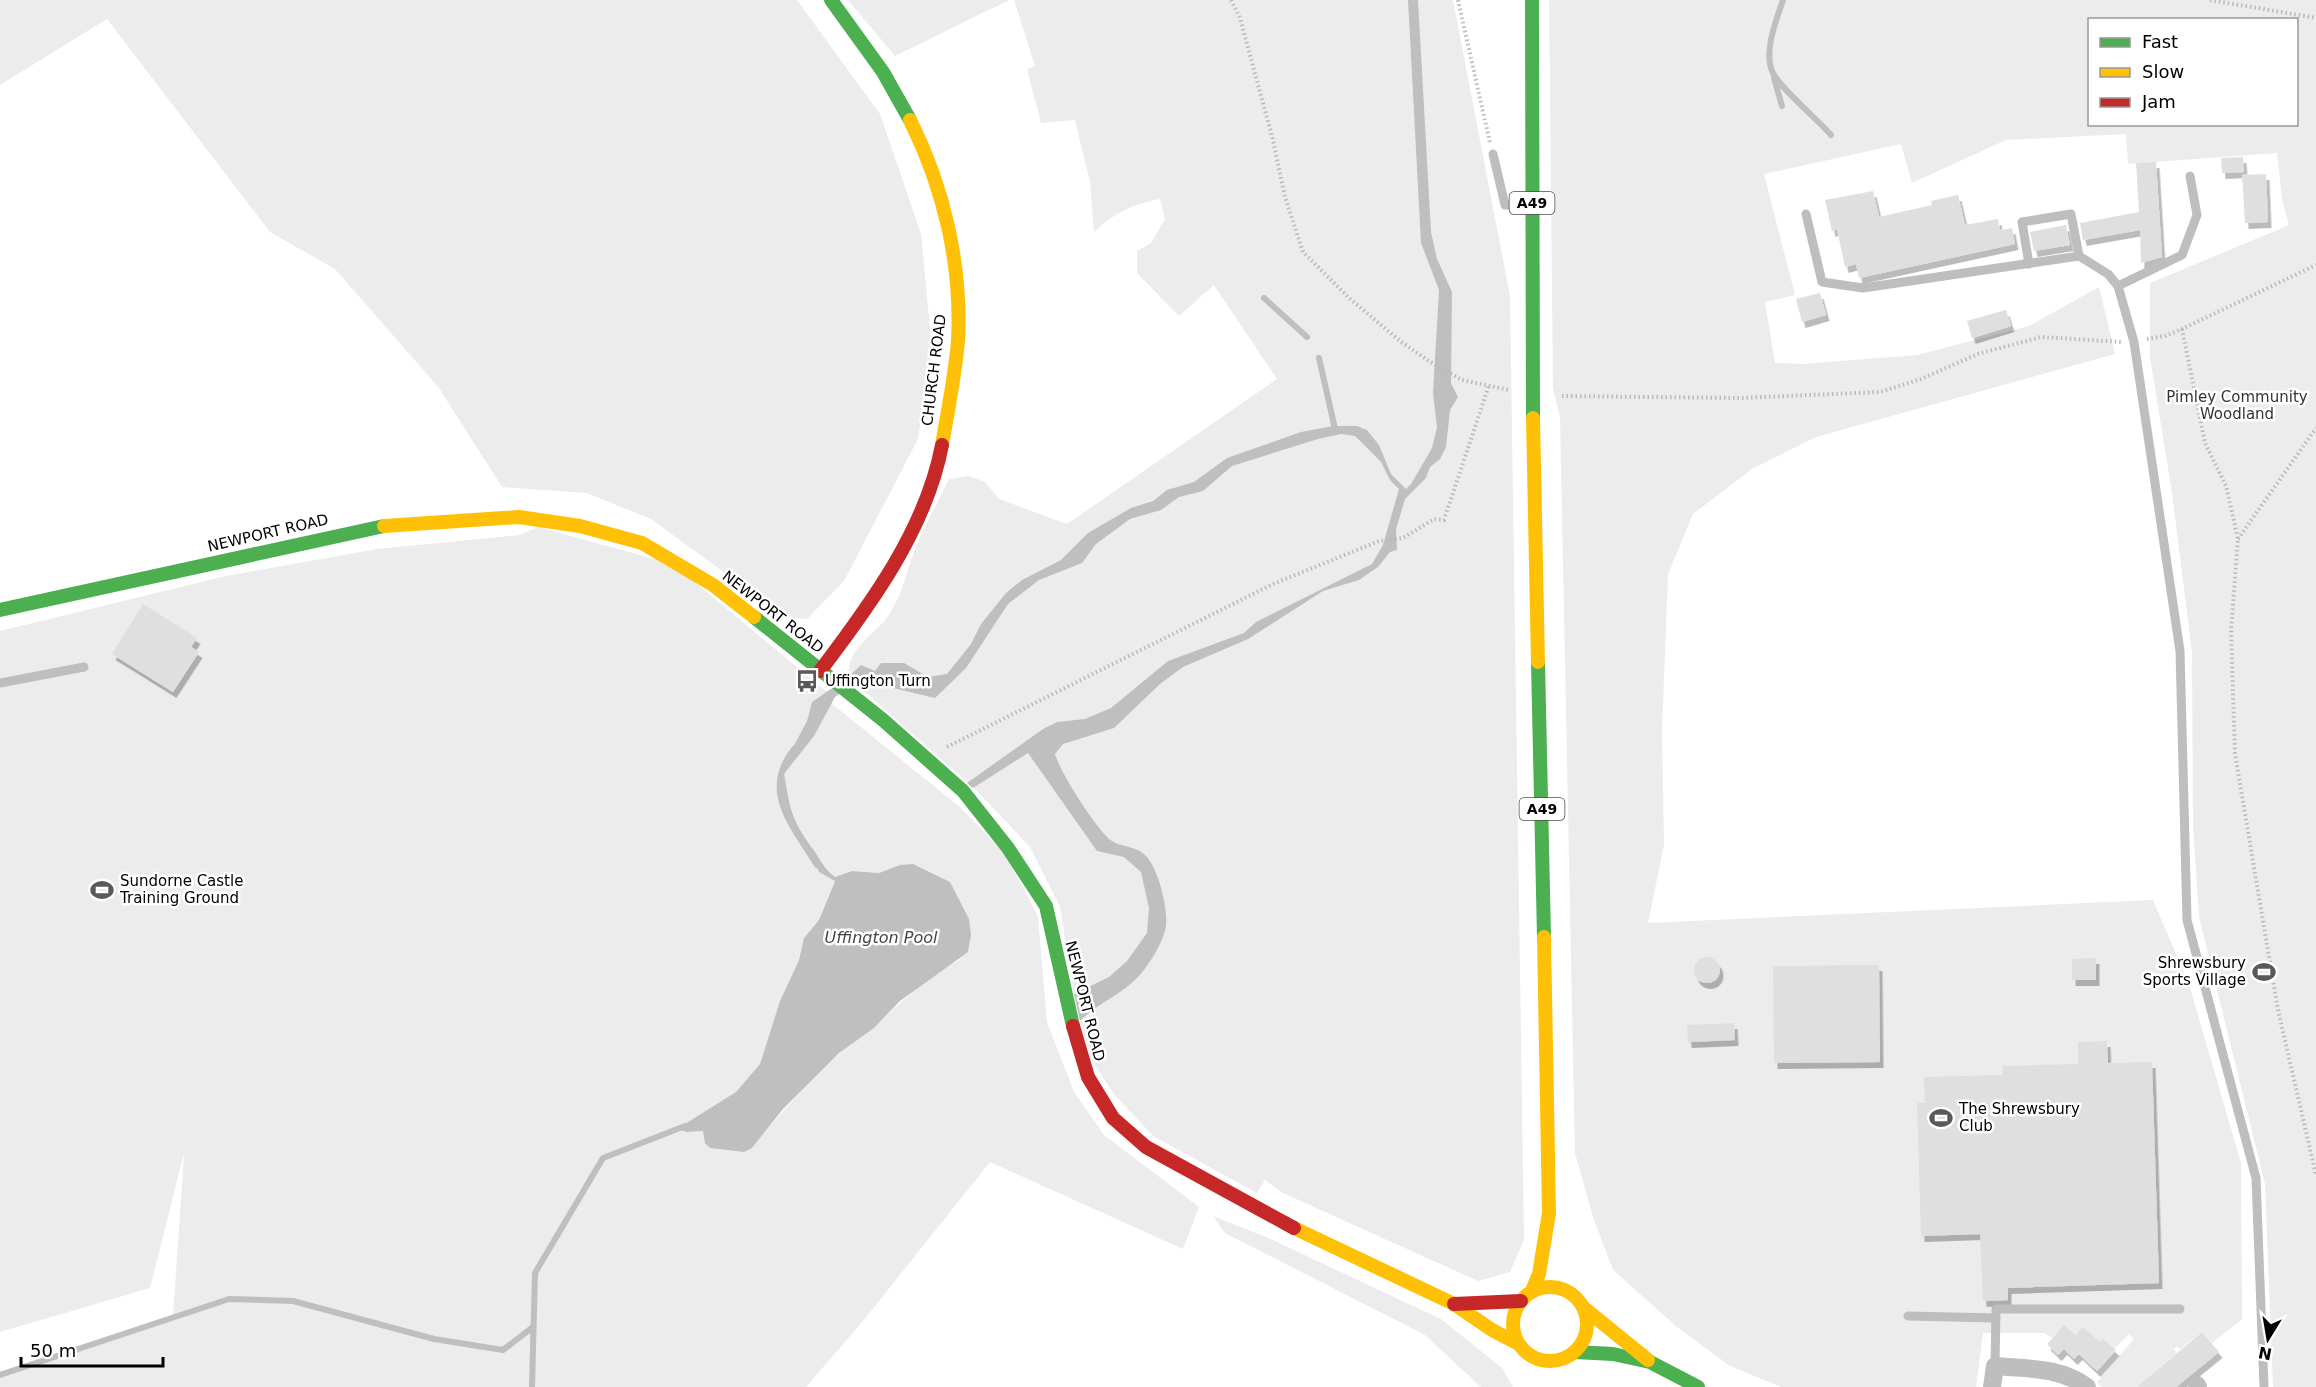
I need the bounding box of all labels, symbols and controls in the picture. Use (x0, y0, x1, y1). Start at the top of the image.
legend (2088, 18, 2298, 126)
text: Fast (2142, 31, 2178, 52)
text: Slow (2142, 61, 2184, 82)
text: Jam (2141, 91, 2176, 112)
road number: A49 (1510, 192, 1555, 214)
street label: CHURCH ROAD (918, 313, 950, 427)
park label: Pimley Community Woodland (2166, 388, 2308, 423)
street label: NEWPORT ROAD (206, 510, 330, 556)
street label: NEWPORT ROAD (719, 567, 827, 657)
bus stop icon: Uffington Turn (794, 668, 820, 694)
place label: Uffington Turn (825, 672, 931, 690)
road number: A49 (1520, 798, 1564, 820)
place label: Sundorne Castle Training Ground (119, 872, 243, 907)
sports icon: Sundorne Castle Training Ground (89, 877, 115, 903)
water label: Uffington Pool (825, 928, 938, 947)
street label: NEWPORT ROAD (1061, 939, 1109, 1063)
place label: Shrewsbury Sports Village (2143, 954, 2246, 989)
sports icon: Shrewsbury Sports Village (2251, 959, 2277, 985)
place label: The Shrewsbury Club (1958, 1100, 2080, 1135)
sports icon: The Shrewsbury Club (1928, 1105, 1954, 1131)
north arrow (2238, 1309, 2298, 1369)
scale bar (21, 1330, 164, 1368)
text: 50 m (30, 1340, 76, 1361)
text: N (2257, 1343, 2274, 1364)

